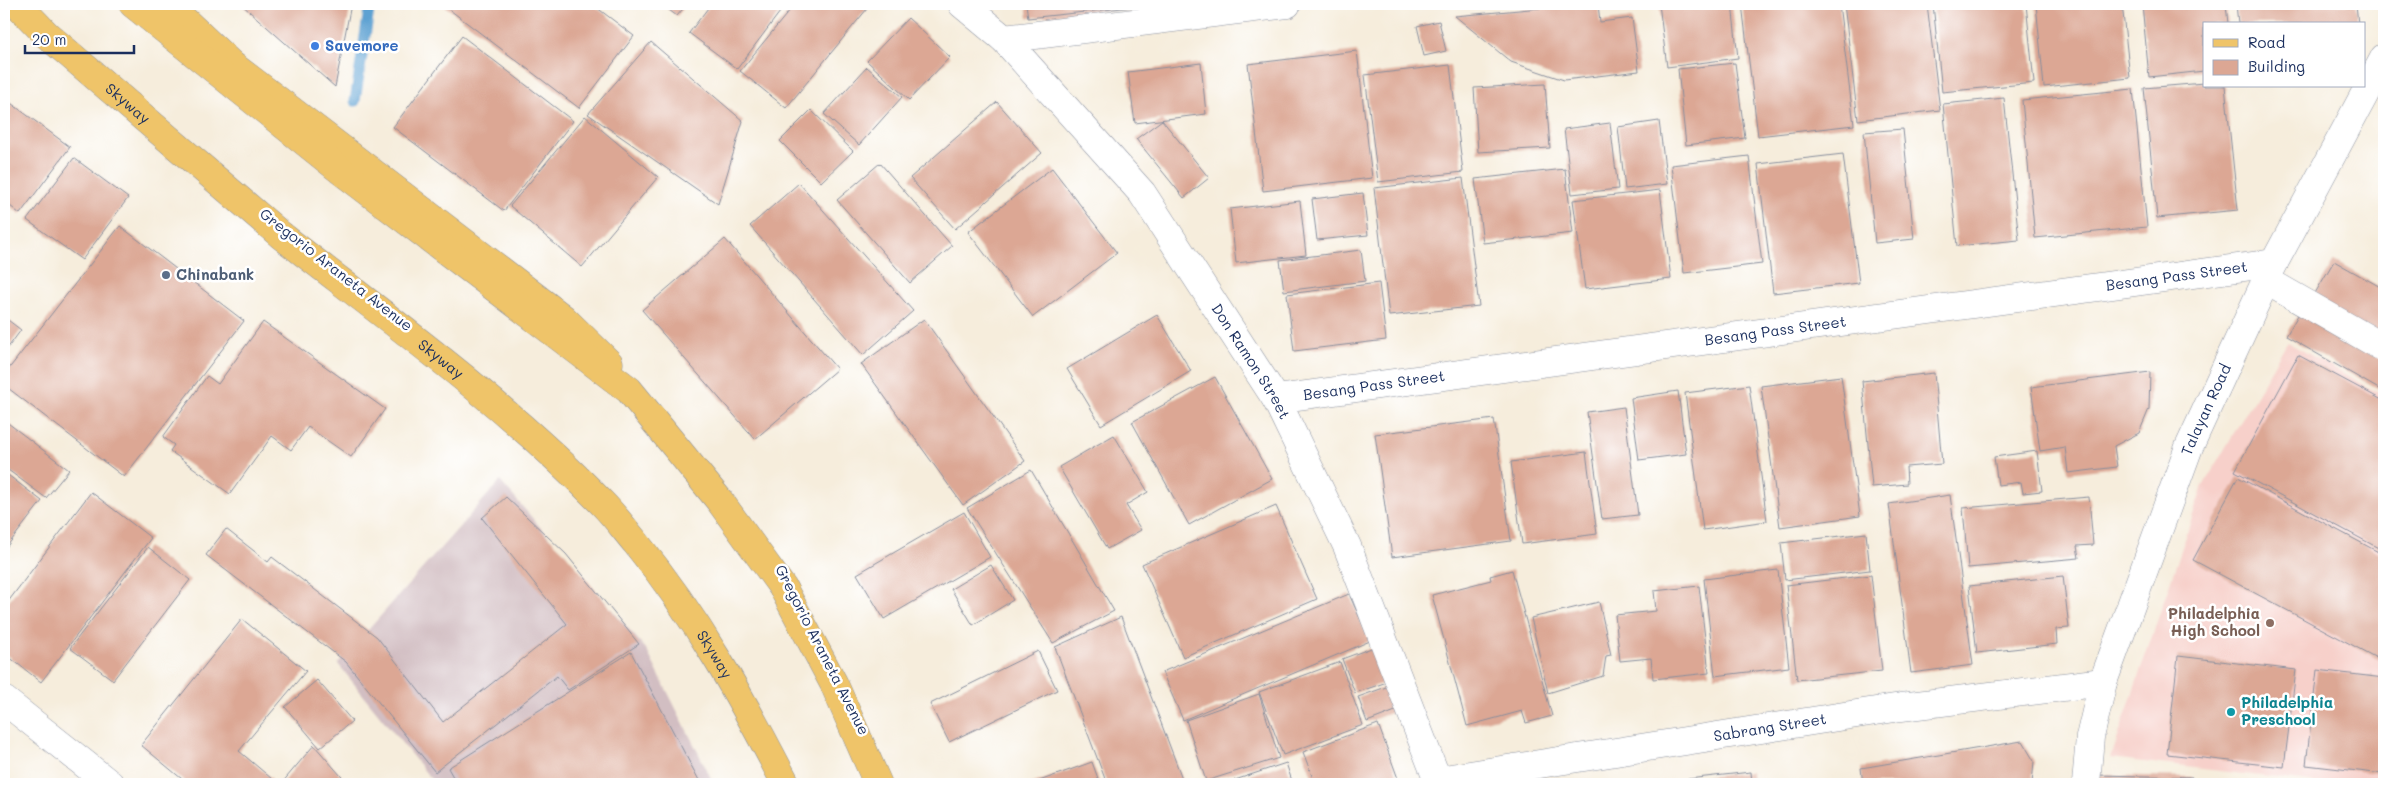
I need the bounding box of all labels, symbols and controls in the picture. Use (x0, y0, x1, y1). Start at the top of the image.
scale bar (25, 22, 134, 54)
legend (2203, 22, 2366, 88)
text: 20 m (32, 29, 66, 49)
text: Road (2248, 32, 2285, 52)
place label: Savemore (325, 35, 399, 55)
marker: Savemore (309, 40, 321, 52)
text: Building (2248, 56, 2305, 76)
street label: Skyway (101, 78, 155, 128)
street label: Gregorio Araneta Avenue (256, 203, 417, 335)
street label: Besang Pass Street (2104, 256, 2249, 295)
place label: Chinabank (176, 264, 254, 284)
marker: Chinabank (160, 269, 172, 281)
street label: Don Ramon Street (1208, 299, 1295, 422)
street label: Besang Pass Street (1703, 310, 1847, 350)
street label: Skyway (414, 334, 468, 383)
street label: Talayan Road (2176, 360, 2235, 458)
street label: Besang Pass Street (1302, 365, 1446, 404)
street label: Gregorio Araneta Avenue (771, 561, 875, 738)
place label: Philadelphia High School (2168, 603, 2260, 640)
marker: Philadelphia High School (2264, 617, 2276, 629)
street label: Skyway (693, 626, 738, 682)
place label: Philadelphia Preschool (2241, 692, 2333, 729)
marker: Philadelphia Preschool (2225, 706, 2237, 718)
street label: Sabrang Street (1712, 708, 1828, 745)

